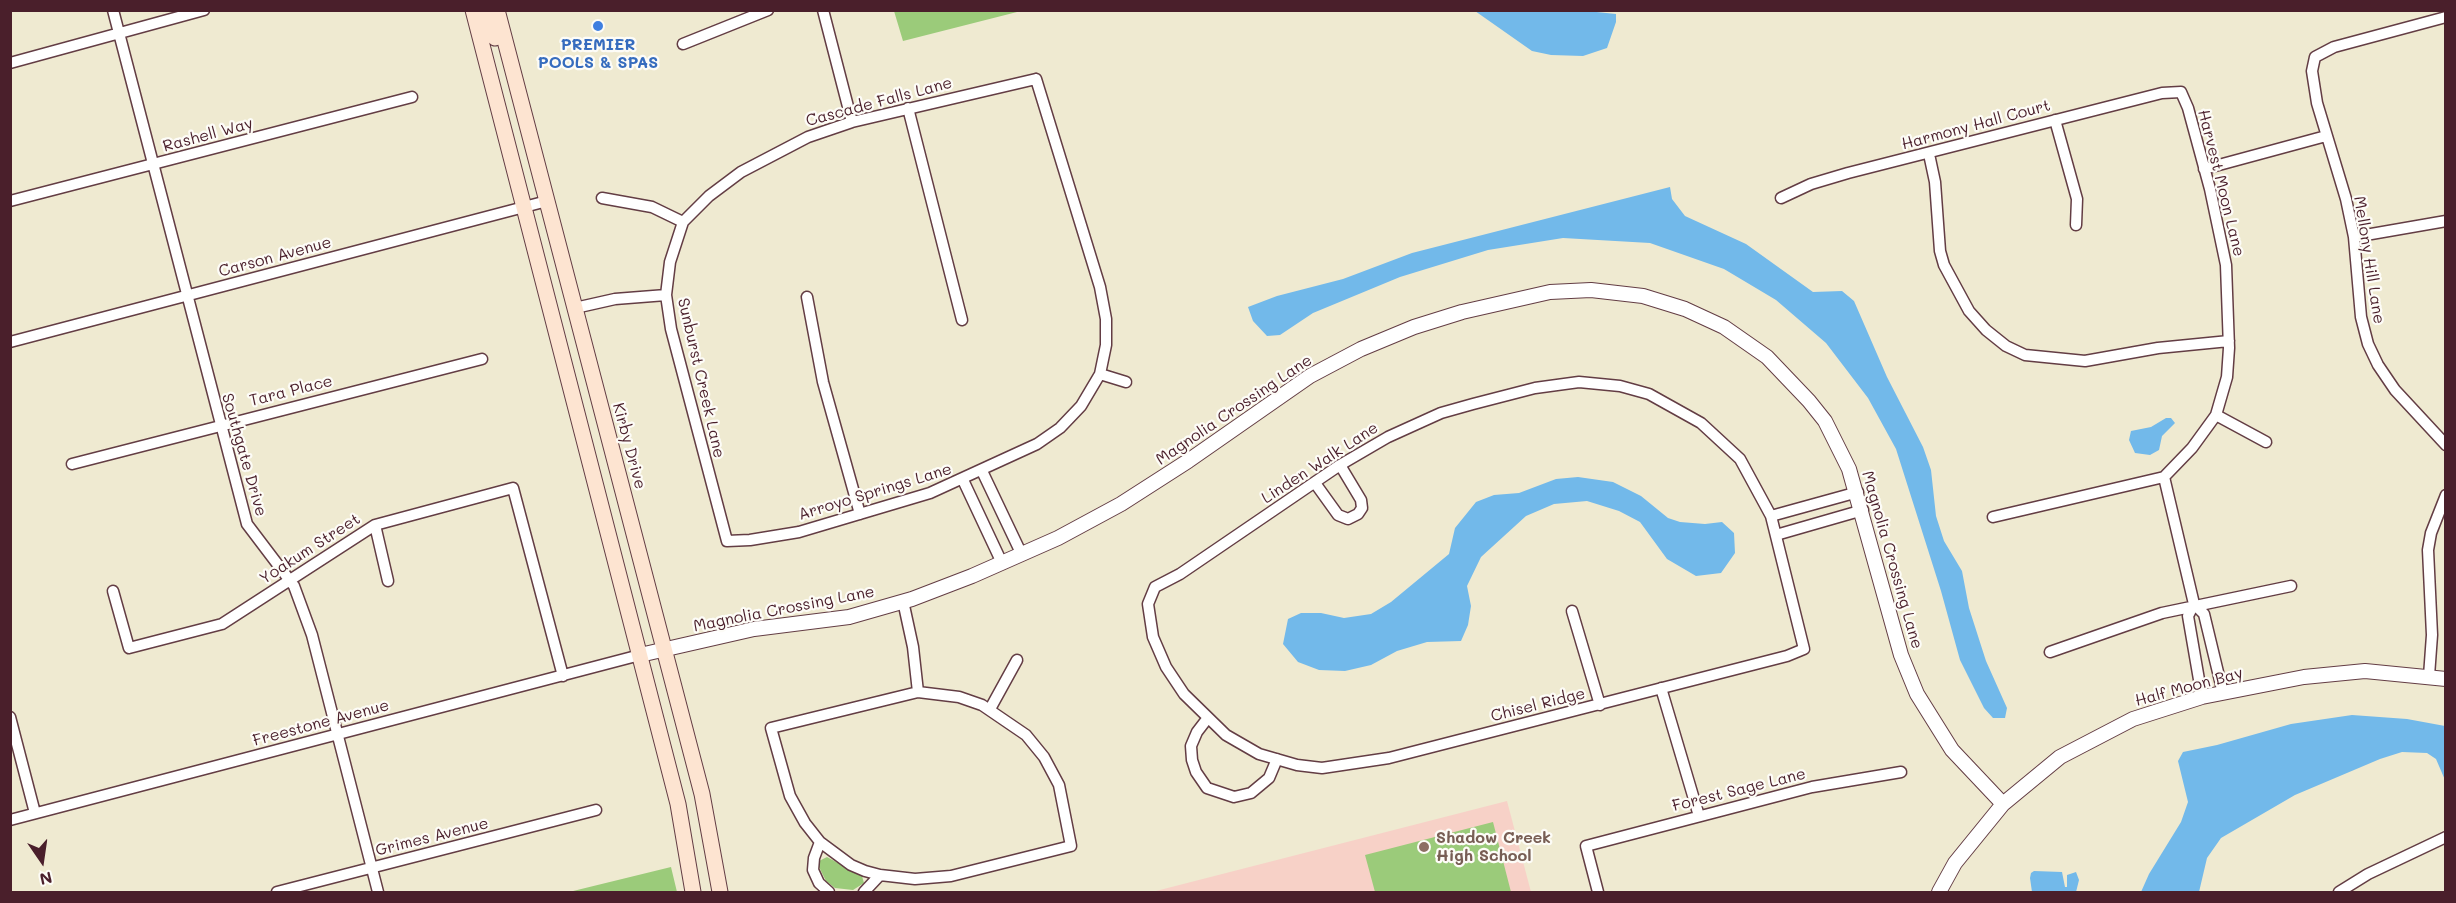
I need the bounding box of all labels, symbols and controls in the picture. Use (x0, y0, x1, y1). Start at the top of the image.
marker: PREMIER POOLS & SPAS (591, 19, 605, 33)
place label: PREMIER POOLS & SPAS (538, 35, 658, 73)
street label: Cascade Falls Lane (804, 73, 954, 131)
street label: Harmony Hall Court (1900, 96, 2052, 154)
street label: Harvest Moon Lane (2193, 108, 2249, 258)
street label: Rashell Way (161, 114, 255, 156)
street label: Mellony Hill Lane (2349, 195, 2389, 325)
street label: Carson Avenue (216, 233, 334, 281)
street label: Sunburst Creek Lane (673, 296, 729, 460)
street label: Magnolia Crossing Lane (1152, 351, 1316, 469)
street label: Tara Place (247, 371, 335, 411)
street label: Southgate Drive (217, 391, 271, 519)
street label: Kirby Drive (608, 401, 650, 491)
street label: Linden Walk Lane (1258, 418, 1382, 508)
street label: Arroyo Springs Lane (796, 459, 954, 525)
street label: Magnolia Crossing Lane (1857, 469, 1927, 651)
street label: Yoakum Street (256, 509, 364, 589)
street label: Magnolia Crossing Lane (692, 582, 876, 636)
street label: Half Moon Bay (2133, 663, 2245, 711)
street label: Chisel Ridge (1489, 684, 1587, 726)
street label: Freestone Avenue (251, 696, 391, 750)
street label: Forest Sage Lane (1670, 764, 1808, 816)
street label: Grimes Avenue (374, 814, 490, 860)
place label: Shadow Creek High School (1436, 828, 1551, 866)
north arrow (12, 831, 72, 891)
marker: Shadow Creek High School (1417, 840, 1431, 854)
text: N (38, 867, 54, 891)

